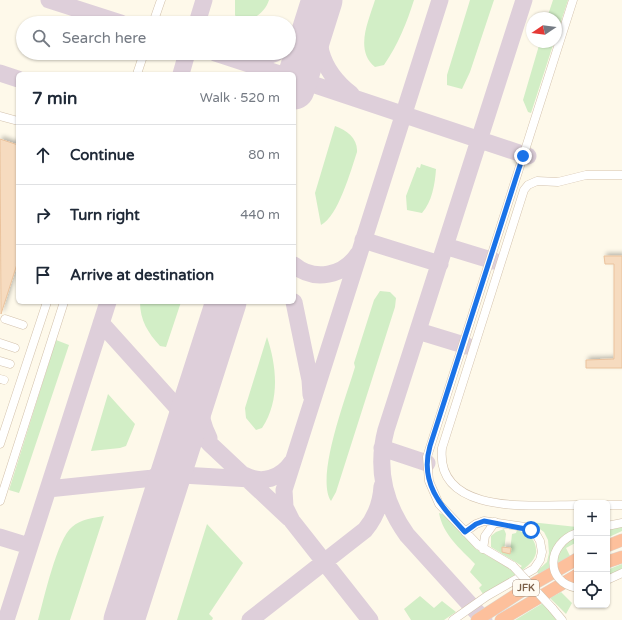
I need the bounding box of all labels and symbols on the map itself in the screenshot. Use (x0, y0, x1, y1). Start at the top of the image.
north arrow (526, 12, 562, 48)
route end (514, 147, 532, 165)
route start (522, 521, 540, 539)
road number: JFK (513, 580, 539, 596)

